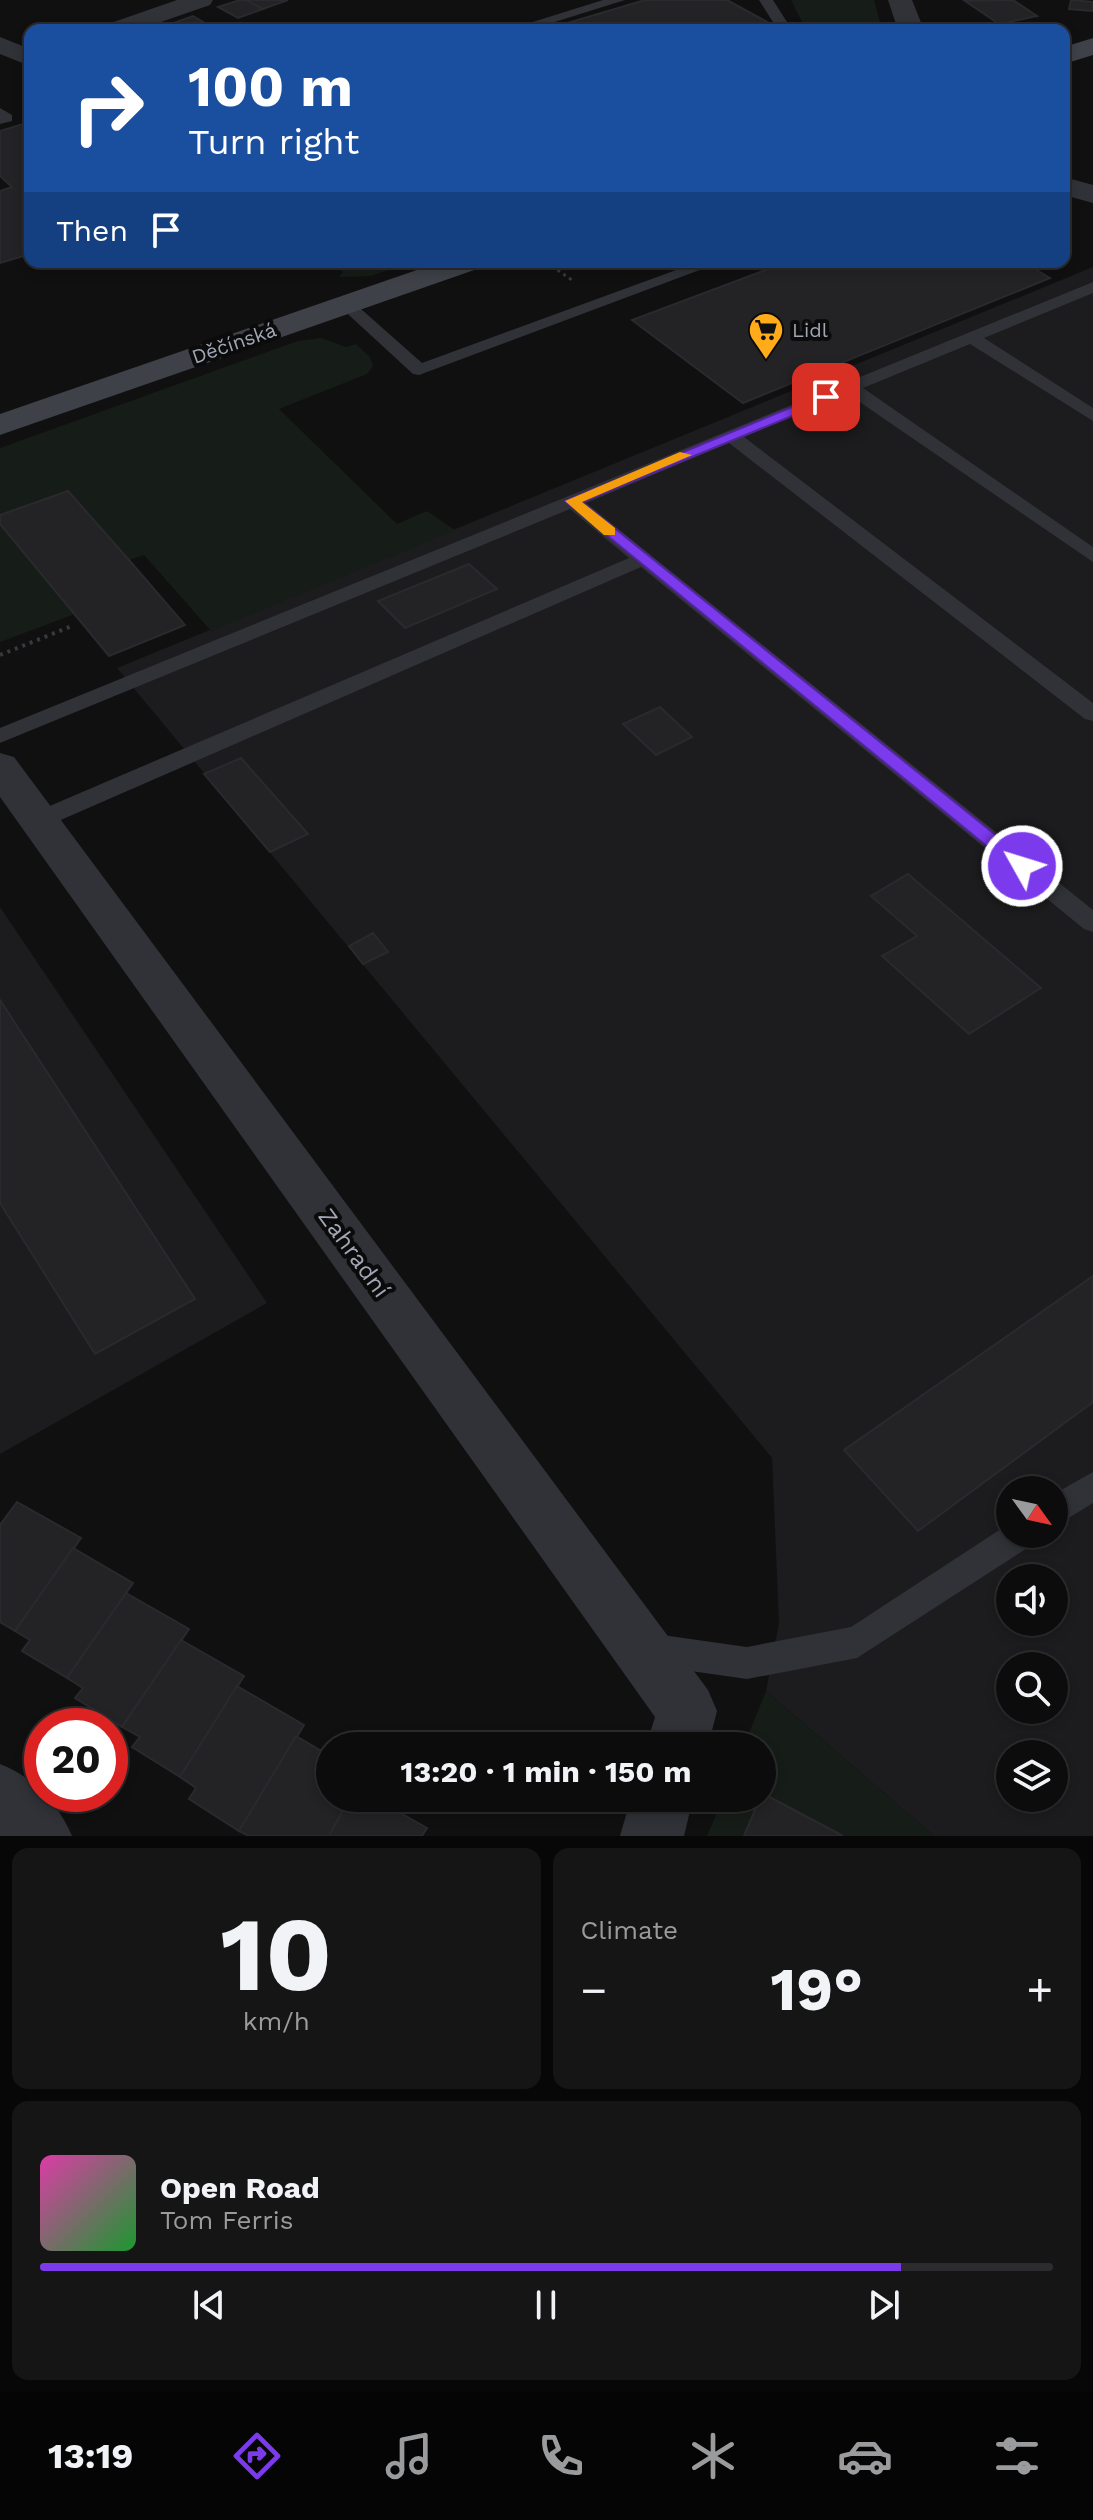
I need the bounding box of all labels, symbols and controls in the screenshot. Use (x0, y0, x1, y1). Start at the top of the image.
text: 100 m (188, 54, 353, 120)
icon: right (56, 56, 160, 160)
text: Turn right (188, 121, 359, 163)
icon: arrive (144, 208, 188, 252)
text: Then (56, 213, 128, 248)
supermarket icon: Lidl (747, 311, 785, 361)
street label: Děčínská (189, 317, 279, 369)
place label: Lidl (792, 318, 828, 342)
pin (792, 363, 860, 431)
icon: arrive (804, 375, 848, 419)
position arrow (980, 824, 1064, 908)
street label: Zahradní (312, 1203, 396, 1303)
north arrow (996, 1476, 1068, 1548)
map controls (996, 1476, 1068, 1812)
button: sound (996, 1564, 1068, 1636)
button: search (996, 1652, 1068, 1724)
speed limit sign: 20 (24, 1708, 128, 1812)
button: layers (996, 1740, 1068, 1812)
text: 13:20 · 1 min · 150 m (401, 1754, 691, 1789)
text: 10 (220, 1893, 332, 2015)
text: Climate (581, 1915, 678, 1945)
text: 19° (770, 1954, 863, 2025)
text: − (581, 1964, 607, 2016)
text: + (1026, 1964, 1053, 2016)
text: km/h (243, 2006, 310, 2036)
text: Open Road (160, 2170, 320, 2205)
text: Tom Ferris (160, 2205, 293, 2235)
icon: previous (187, 2283, 231, 2327)
icon: pause (524, 2283, 568, 2327)
icon: next (862, 2283, 906, 2327)
icon: directions (229, 2428, 285, 2484)
icon: music (381, 2428, 437, 2484)
icon: phone (533, 2428, 589, 2484)
icon: climate (685, 2428, 741, 2484)
icon: car (837, 2428, 893, 2484)
icon: filters (989, 2428, 1045, 2484)
text: 13:19 (48, 2435, 133, 2477)

